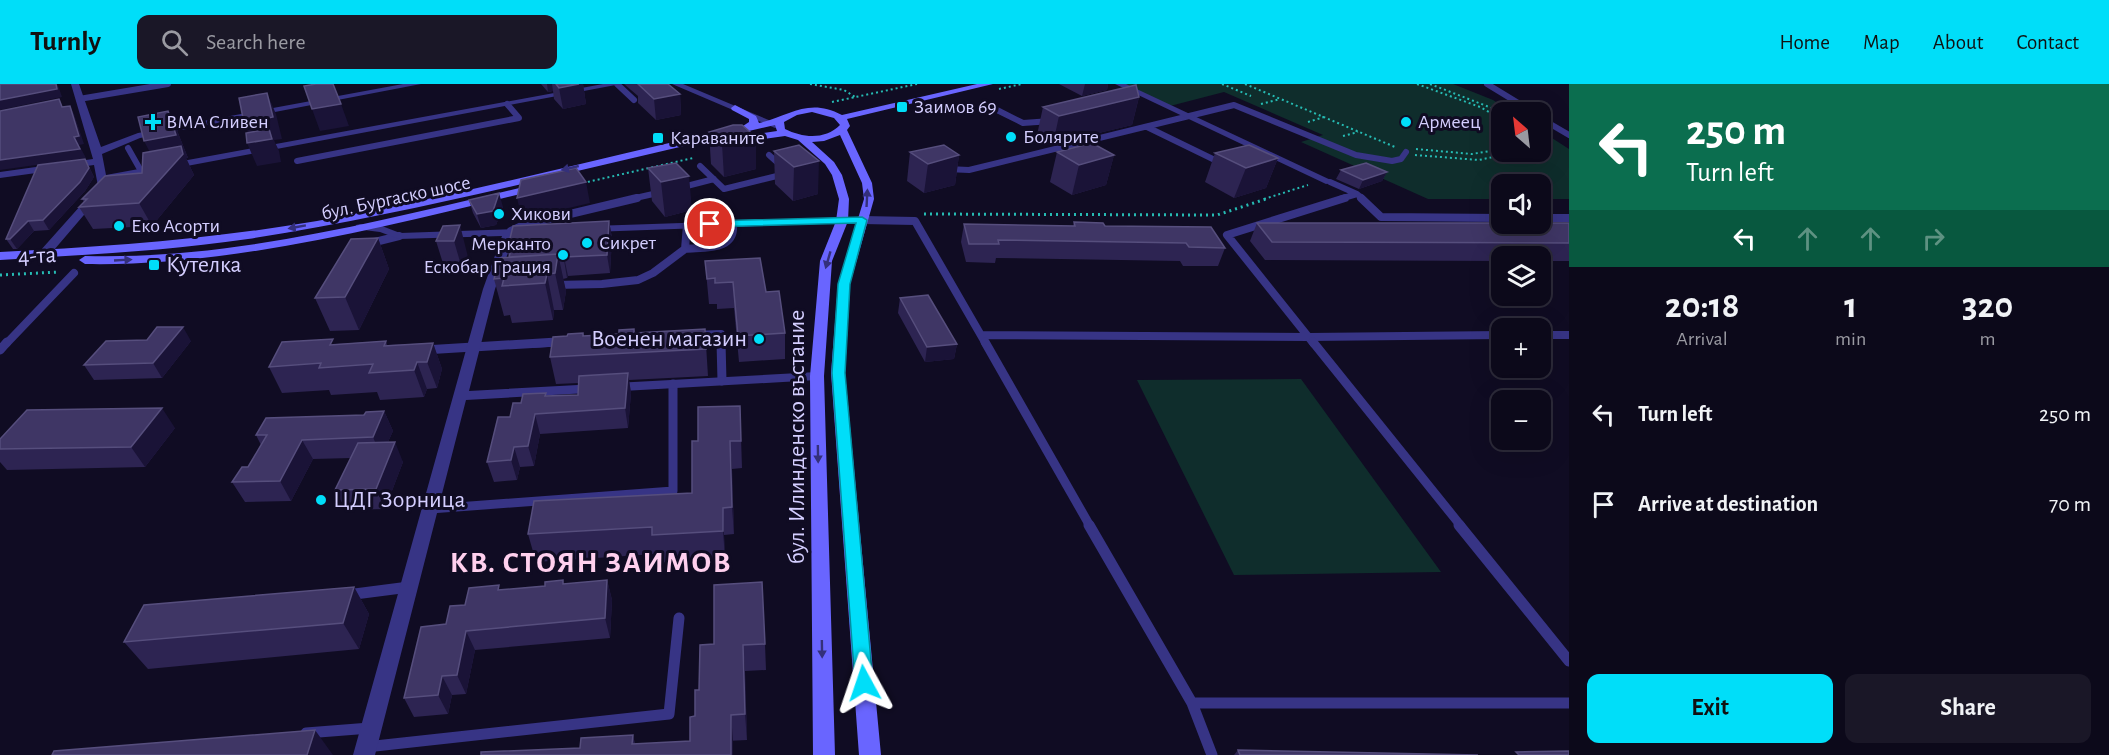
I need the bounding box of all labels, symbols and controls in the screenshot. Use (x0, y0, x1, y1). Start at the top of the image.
search box (137, 15, 557, 69)
icon: search (158, 26, 191, 59)
text: Turnly (30, 28, 101, 56)
text: Search here (206, 31, 306, 53)
text: Home (1779, 32, 1830, 53)
text: Map (1863, 32, 1900, 53)
text: About (1933, 32, 1983, 53)
text: Contact (2016, 32, 2079, 53)
place label: Заимов 69 (914, 97, 997, 117)
marker: Заимов 69 (895, 100, 909, 114)
north arrow (1491, 102, 1551, 162)
map controls (1491, 102, 1551, 450)
icon: left (1587, 108, 1665, 186)
text: 250 m (1686, 110, 1786, 152)
place label: ВМА Сливен (166, 112, 269, 132)
place label: Армеец (1418, 112, 1481, 132)
marker: ВМА Сливен (144, 113, 162, 131)
marker: Армеец (1399, 115, 1413, 129)
place label: Болярите (1023, 127, 1099, 147)
place label: Караваните (670, 128, 765, 148)
marker: Болярите (1004, 130, 1018, 144)
marker: Караваните (651, 131, 665, 145)
text: Turn left (1686, 159, 1774, 186)
one-way arrow (561, 164, 579, 174)
street label: бул. Бургаско шосе (320, 172, 472, 224)
button: sound (1491, 174, 1551, 234)
one-way arrow (862, 188, 872, 207)
pin (684, 198, 735, 249)
place label: Хикови (511, 204, 571, 224)
marker: Хикови (492, 207, 506, 221)
icon: arrive (693, 207, 726, 240)
place label: Еко Асорти (131, 216, 220, 236)
marker: Еко Асорти (112, 219, 126, 233)
icon: left (1728, 222, 1761, 255)
icon: ahead (1791, 222, 1824, 255)
icon: ahead (1854, 222, 1887, 255)
icon: right (1917, 222, 1950, 255)
one-way arrow (288, 223, 307, 232)
place label: Сикрет (599, 233, 657, 253)
place label: Мерканто Ескобар Грация (424, 234, 551, 277)
marker: Сикрет (580, 236, 594, 250)
street label: 4-та (17, 243, 57, 269)
button: layers (1491, 246, 1551, 306)
marker: Мерканто Ескобар Грация (556, 248, 570, 262)
one-way arrow (823, 251, 832, 269)
place label: Кутелка (166, 253, 241, 277)
one-way arrow (113, 256, 132, 265)
marker: Кутелка (147, 258, 161, 272)
text: 20:18 (1665, 288, 1739, 324)
text: 1 (1844, 288, 1857, 324)
text: 320 (1962, 288, 2013, 324)
street label: бул. Илинденско въстание (785, 310, 809, 564)
button: + (1491, 318, 1551, 378)
place label: Военен магазин (591, 327, 747, 351)
text: Arrival (1676, 329, 1728, 349)
text: min (1835, 329, 1866, 349)
text: m (1980, 329, 1996, 349)
marker: Военен магазин (752, 332, 766, 346)
button: − (1491, 390, 1551, 450)
icon: left (1587, 398, 1620, 431)
text: Turn left (1638, 403, 1712, 425)
text: 250 m (2039, 403, 2091, 425)
one-way arrow (814, 444, 823, 463)
place label: ЦДГ Зорница (333, 488, 465, 512)
icon: arrive (1587, 488, 1620, 521)
marker: ЦДГ Зорница (314, 493, 328, 507)
text: Arrive at destination (1638, 493, 1818, 515)
text: 70 m (2049, 493, 2091, 515)
district label: КВ. СТОЯН ЗАИМОВ (450, 548, 732, 578)
one-way arrow (817, 639, 827, 658)
position arrow (832, 651, 896, 715)
button: Exit (1587, 674, 1833, 743)
button: Share (1845, 674, 2091, 743)

